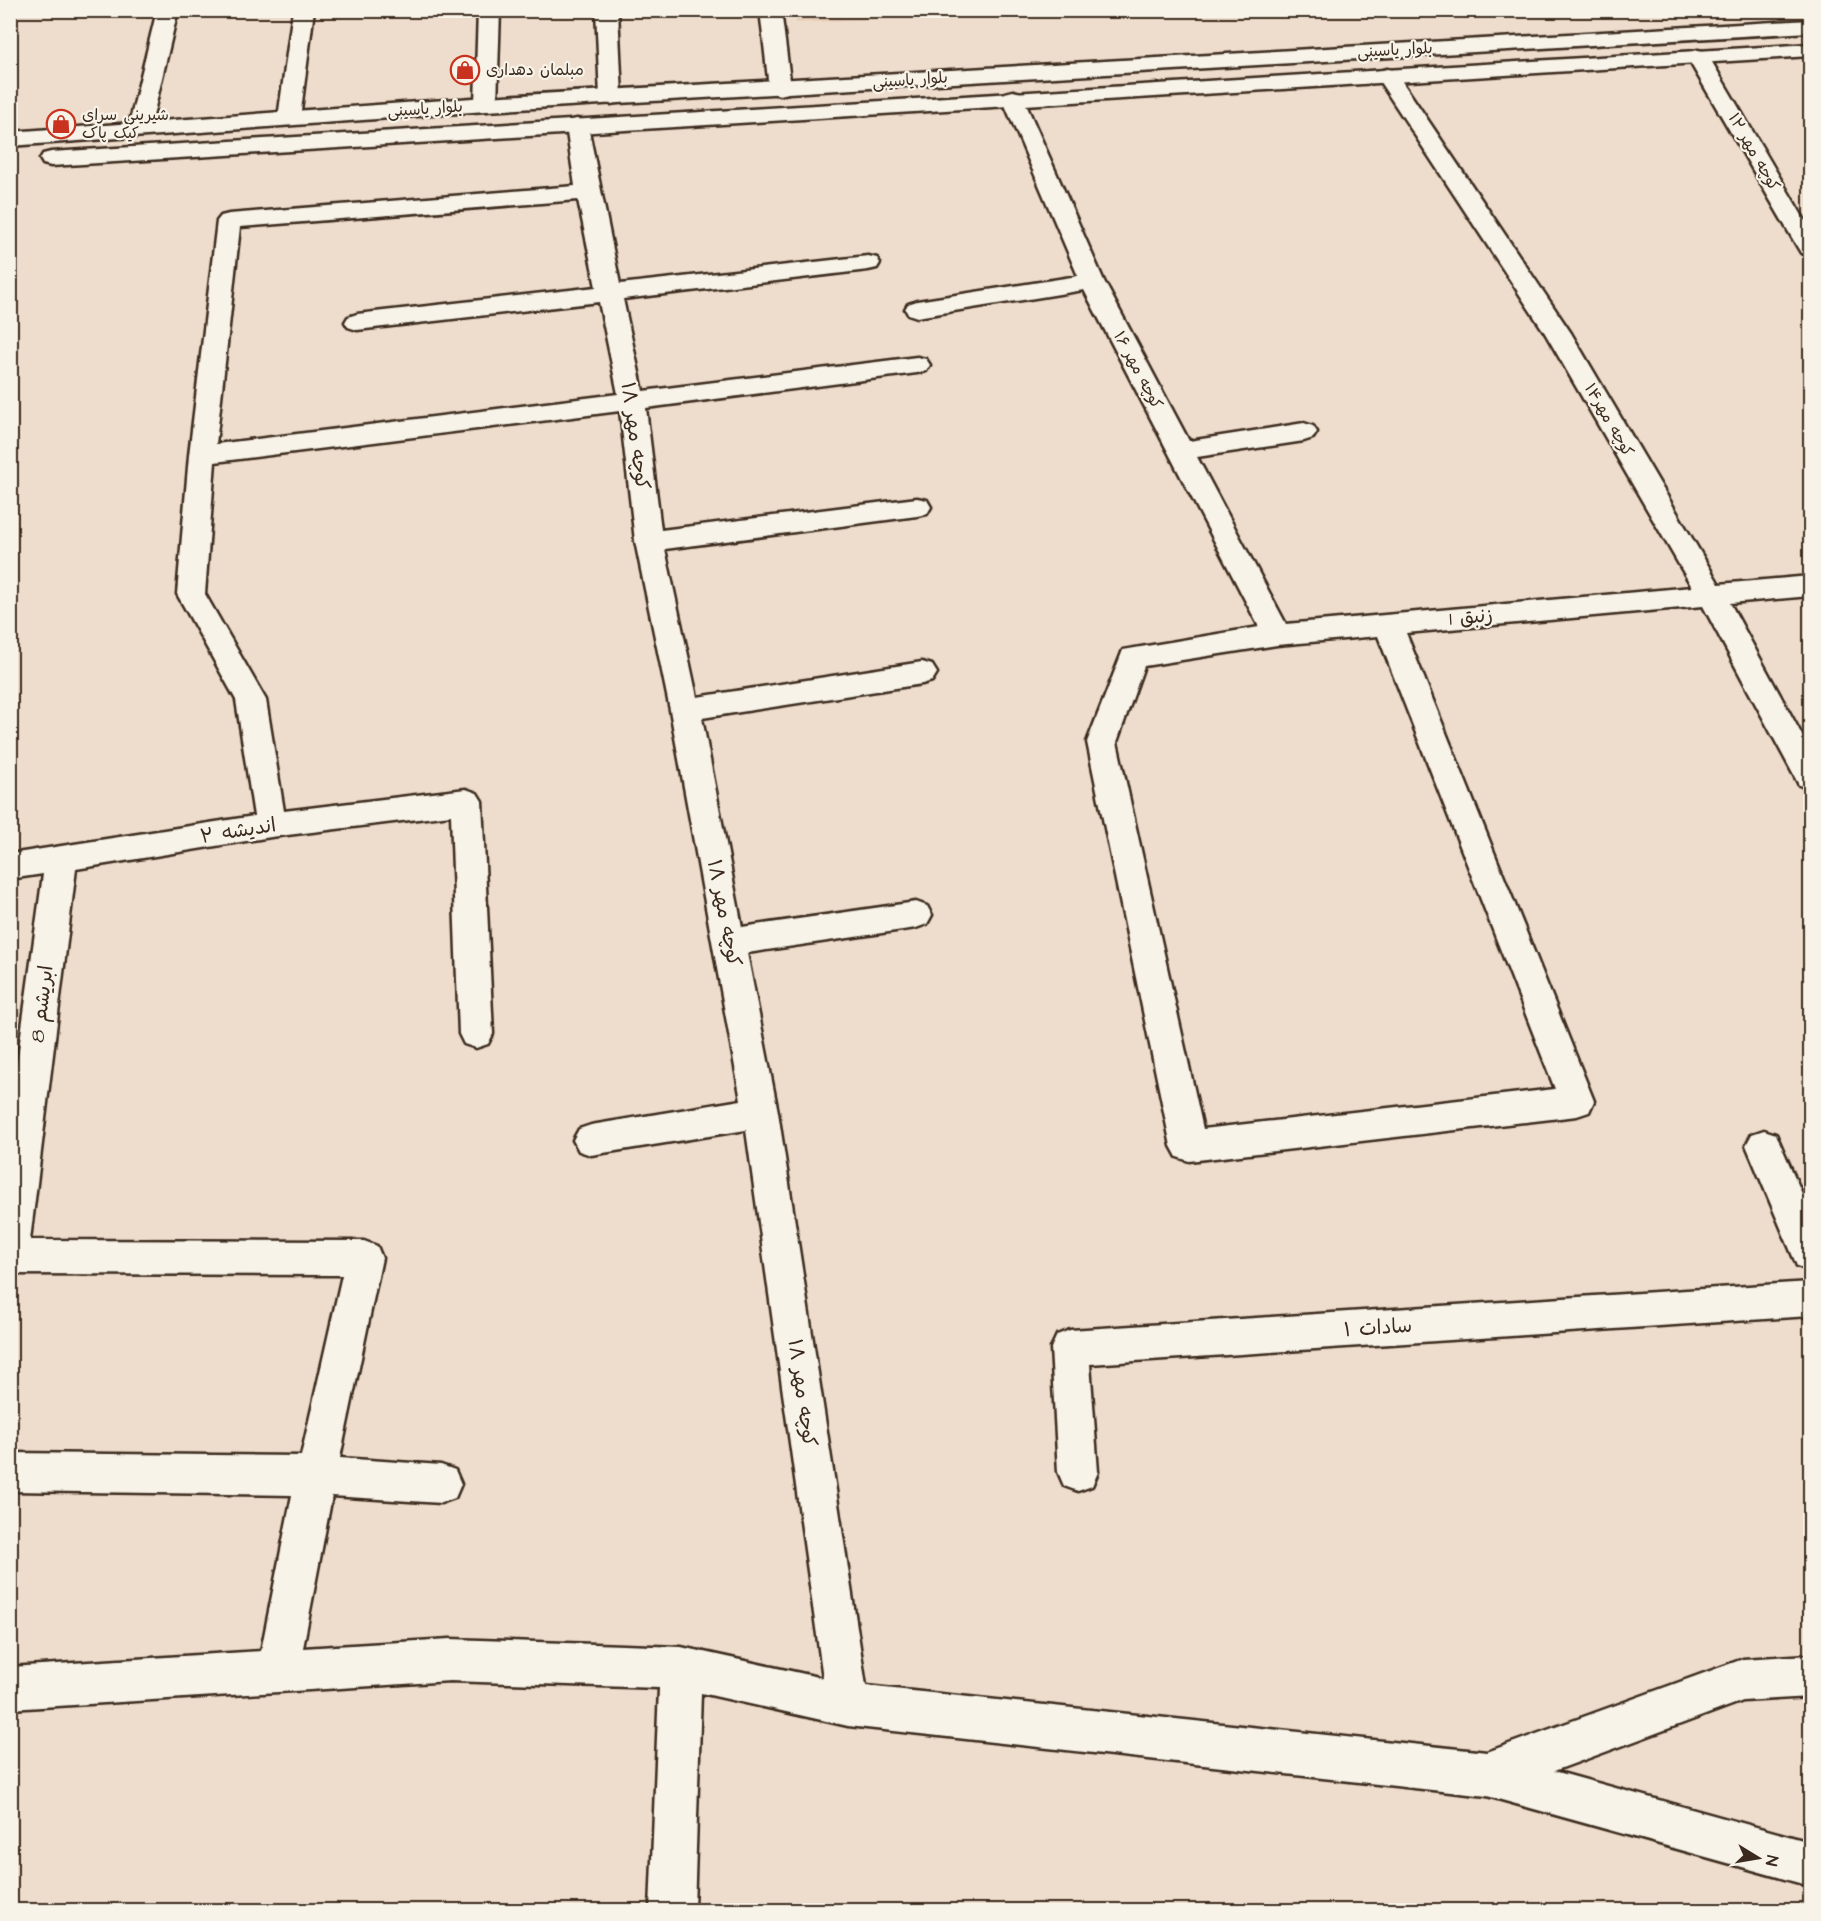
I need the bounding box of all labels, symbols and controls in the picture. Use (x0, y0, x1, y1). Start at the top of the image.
street label: بلوار یاسینی (1357, 37, 1433, 63)
shop icon: مبلمان دهداری (449, 54, 481, 86)
place label: مبلمان دهداری (486, 59, 584, 81)
street label: بلوار یاسینی (872, 66, 948, 94)
street label: بلوار یاسینی (387, 95, 463, 123)
place label: شیرینی سرای کیک پاک (82, 104, 169, 144)
shop icon: شیرینی سرای کیک پاک (45, 108, 77, 140)
street label: کوچه مهر ۱۲ (1723, 109, 1785, 195)
street label: کوچه مهر ۱۶ (1108, 327, 1168, 413)
street label: کوچه مهر۱۴ (1579, 379, 1639, 461)
street label: کوچه مهر ۱۸ (614, 380, 656, 492)
street label: زنبق 1 (1448, 601, 1494, 633)
street label: اندیشه ۲ (198, 811, 278, 851)
street label: کوچه مهر ۱۸ (700, 857, 748, 969)
street label: ابریشم 8 (23, 964, 62, 1044)
street label: سادات ۱ (1343, 1312, 1413, 1344)
street label: کوچه مهر ۱۸ (781, 1337, 823, 1449)
north arrow (1728, 1828, 1788, 1888)
text: N (1760, 1854, 1783, 1868)

